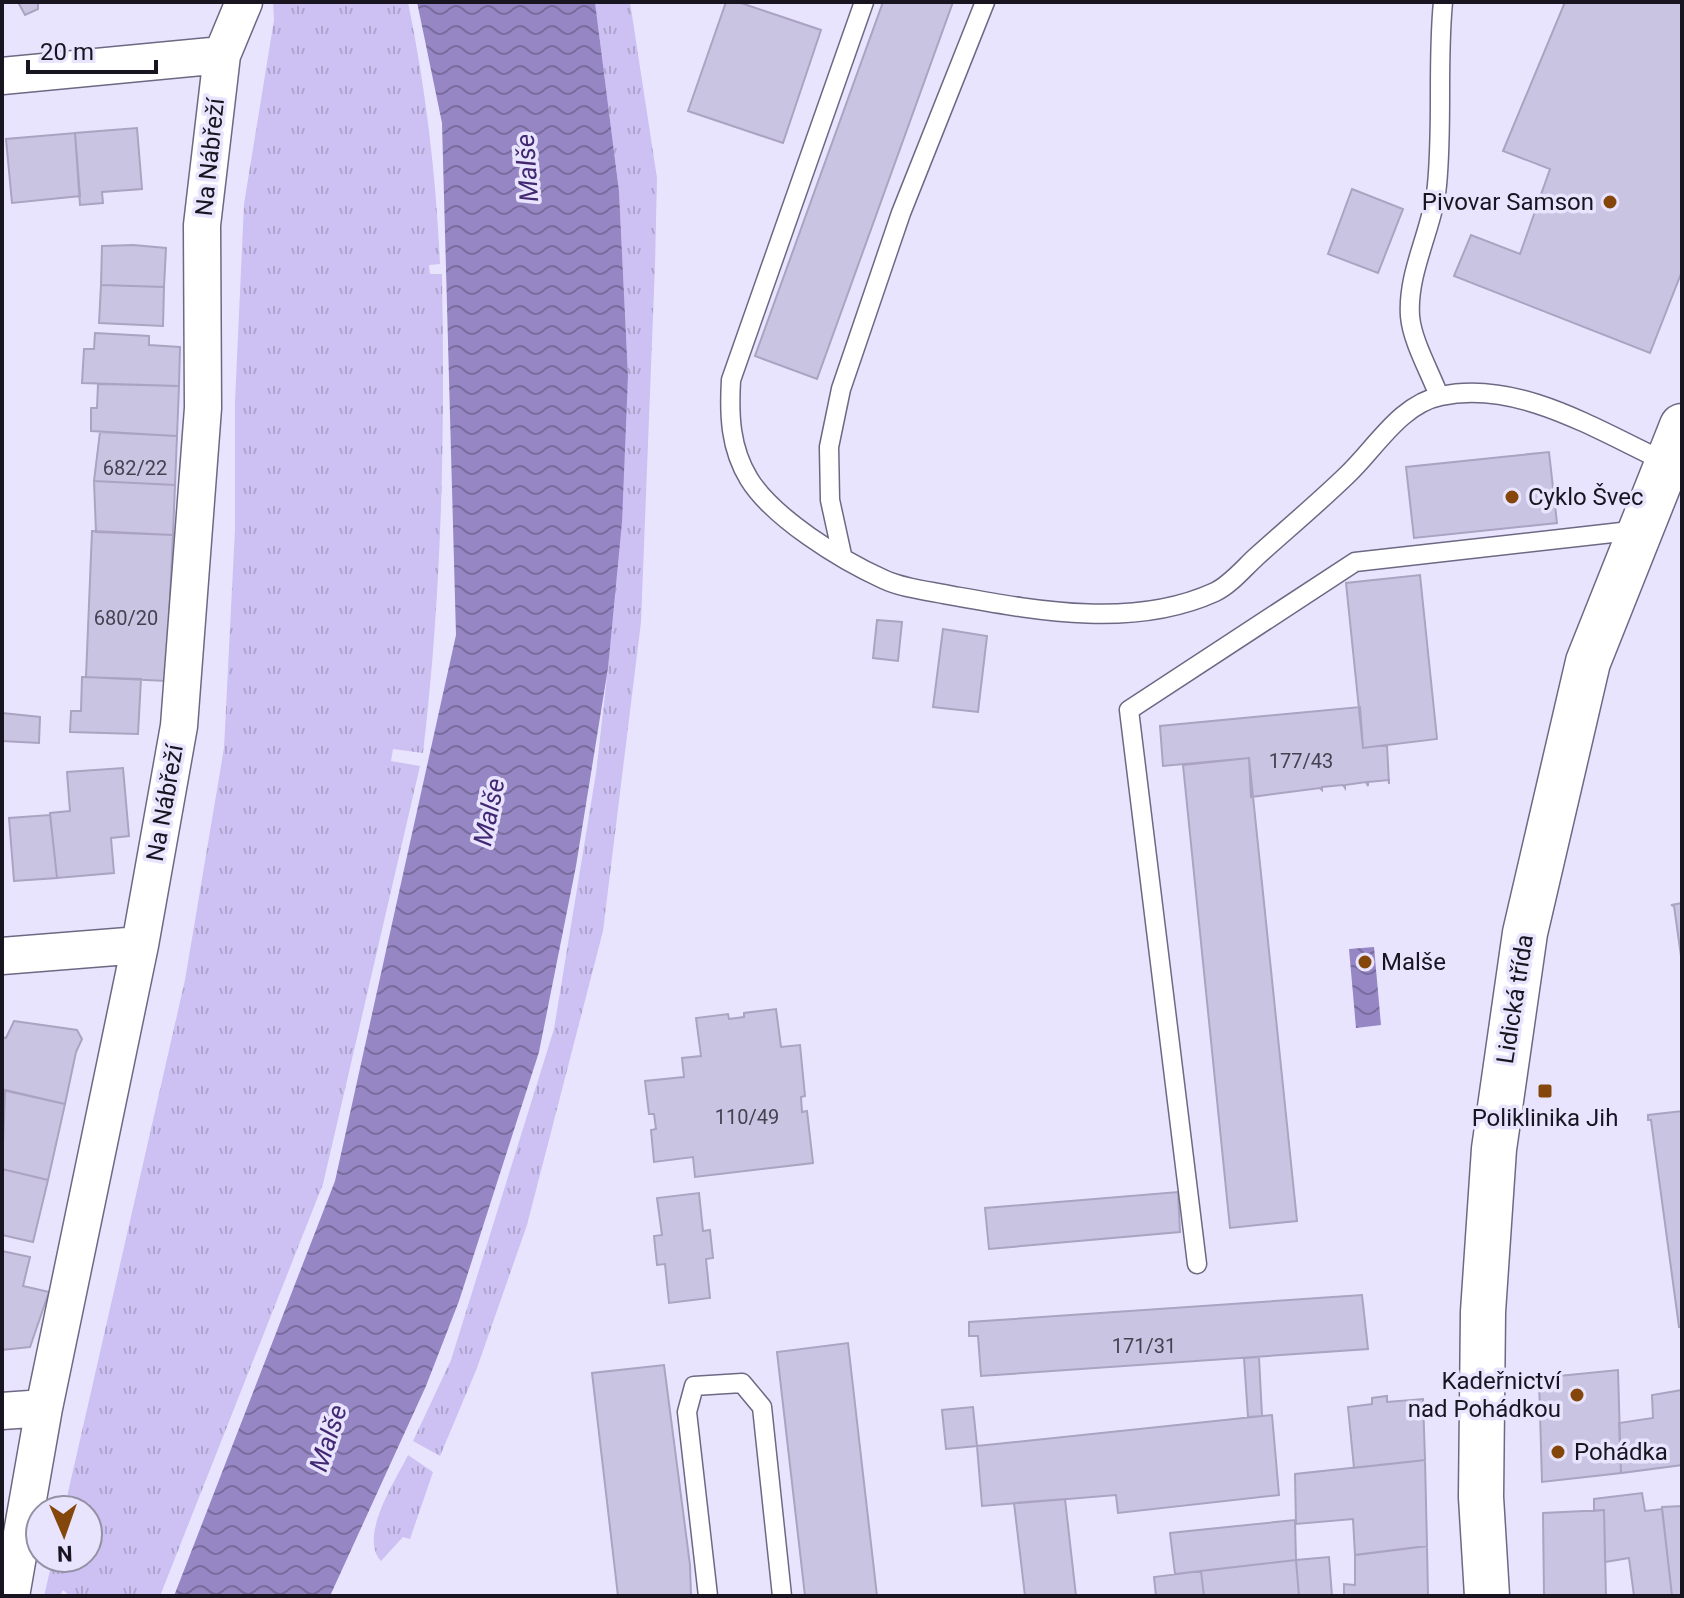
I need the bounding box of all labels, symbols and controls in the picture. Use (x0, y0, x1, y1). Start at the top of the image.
scale bar (28, 24, 156, 74)
text: 20 m (40, 38, 94, 66)
street label: Na Nábřeží (190, 96, 230, 217)
water label: Malše (510, 133, 544, 203)
place label: Pivovar Samson (1422, 188, 1594, 216)
marker: Pivovar Samson (1601, 193, 1619, 211)
house number: 682/22 (103, 456, 167, 480)
place label: Cyklo Švec (1528, 483, 1644, 511)
marker: Cyklo Švec (1503, 488, 1521, 506)
house number: 680/20 (94, 606, 158, 630)
street label: Na Nábřeží (141, 741, 189, 864)
house number: 177/43 (1269, 749, 1333, 773)
water label: Malše (467, 776, 511, 848)
street label: Lidická třída (1491, 932, 1539, 1066)
place label: Malše (1381, 948, 1446, 976)
marker: Malše (1356, 953, 1374, 971)
marker: Poliklinika Jih (1536, 1082, 1554, 1100)
place label: Poliklinika Jih (1472, 1104, 1618, 1132)
house number: 110/49 (715, 1105, 779, 1129)
house number: 171/31 (1112, 1334, 1176, 1358)
place label: Kadeřnictví nad Pohádkou (1408, 1367, 1562, 1423)
marker: Kadeřnictví nad Pohádkou (1568, 1386, 1586, 1404)
water label: Malše (303, 1401, 353, 1475)
place label: Pohádka (1574, 1438, 1668, 1466)
marker: Pohádka (1549, 1443, 1567, 1461)
north arrow (24, 1494, 104, 1574)
text: N (56, 1541, 73, 1566)

